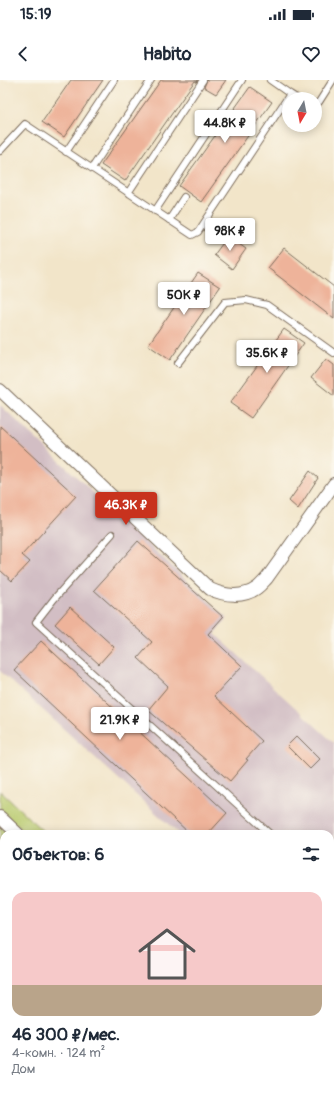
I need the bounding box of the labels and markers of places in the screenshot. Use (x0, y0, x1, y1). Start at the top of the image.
pin: 44.8K ₽ (188, 110, 262, 144)
pin: 98K ₽ (202, 218, 258, 252)
pin: 50K ₽ (156, 282, 212, 316)
pin: 35.6K ₽ (230, 340, 304, 374)
pin: 46.3K ₽ (89, 492, 163, 526)
pin: 21.9K ₽ (83, 707, 157, 741)

